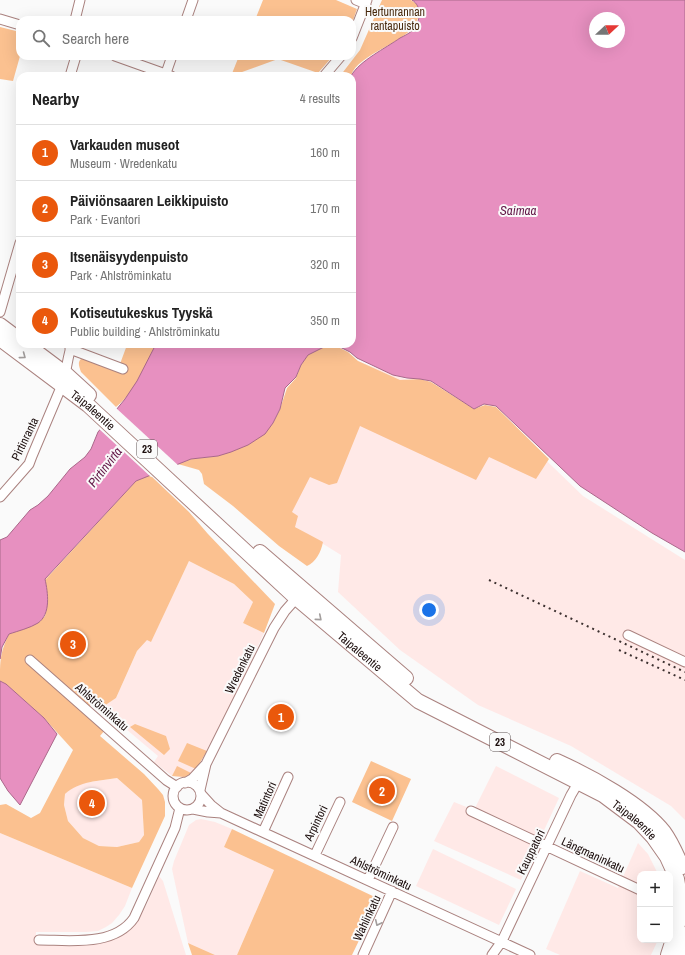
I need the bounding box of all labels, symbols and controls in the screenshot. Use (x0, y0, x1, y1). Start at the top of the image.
park label: Hertunrannan rantapuisto (365, 4, 425, 34)
north arrow (589, 12, 625, 48)
search box (16, 16, 356, 60)
icon: search (30, 27, 52, 49)
text: Search here (62, 28, 129, 49)
text: Nearby (32, 87, 79, 110)
text: 4 results (300, 90, 340, 107)
text: Varkauden museot (70, 134, 179, 155)
text: 1 (42, 144, 48, 161)
text: 160 m (310, 144, 340, 161)
text: Museum · Wredenkatu (70, 155, 177, 172)
text: Päiviönsaaren Leikkipuisto (70, 190, 229, 211)
text: 2 (42, 200, 48, 217)
text: 170 m (310, 200, 340, 217)
water label: Saimaa (500, 202, 536, 219)
text: Park · Evantori (70, 211, 141, 228)
text: Itsenäisyydenpuisto (70, 246, 188, 267)
text: 3 (42, 256, 48, 273)
text: 320 m (310, 256, 340, 273)
text: Park · Ahlströminkatu (70, 267, 171, 284)
text: Kotiseutukeskus Tyyskä (70, 302, 213, 323)
text: 4 (42, 312, 48, 329)
text: 350 m (310, 312, 340, 329)
text: Public building · Ahlströminkatu (70, 323, 220, 340)
one-way arrow (18, 352, 25, 359)
street label: Taipaleentie (67, 387, 118, 434)
street label: Pirtinranta (8, 414, 42, 463)
road number: 23 (137, 440, 157, 458)
water label: Pirtinvirta (84, 444, 126, 490)
your location (419, 600, 439, 620)
one-way arrow (315, 613, 322, 620)
street label: Taipaleentie (334, 628, 385, 675)
pin: 3 (60, 629, 86, 659)
street label: Wredenkatu (221, 642, 259, 696)
street label: Ahlströminkatu (71, 679, 132, 735)
pin: 1 (268, 702, 294, 732)
road number: 23 (490, 733, 510, 751)
pin: 2 (369, 776, 395, 806)
street label: Matintori (250, 779, 280, 821)
pin: 4 (79, 788, 105, 818)
street label: Taipaleentie (609, 796, 660, 844)
street label: Arpintori (300, 803, 331, 844)
street label: Kauppatori (513, 827, 549, 877)
street label: Längmaninkatu (559, 833, 627, 877)
street label: Ahlströminkatu (347, 851, 414, 894)
map controls (637, 871, 673, 943)
button: + (637, 871, 673, 907)
street label: Wahlinkatu (349, 892, 385, 944)
button: − (637, 907, 673, 943)
one-way arrow (375, 919, 383, 927)

